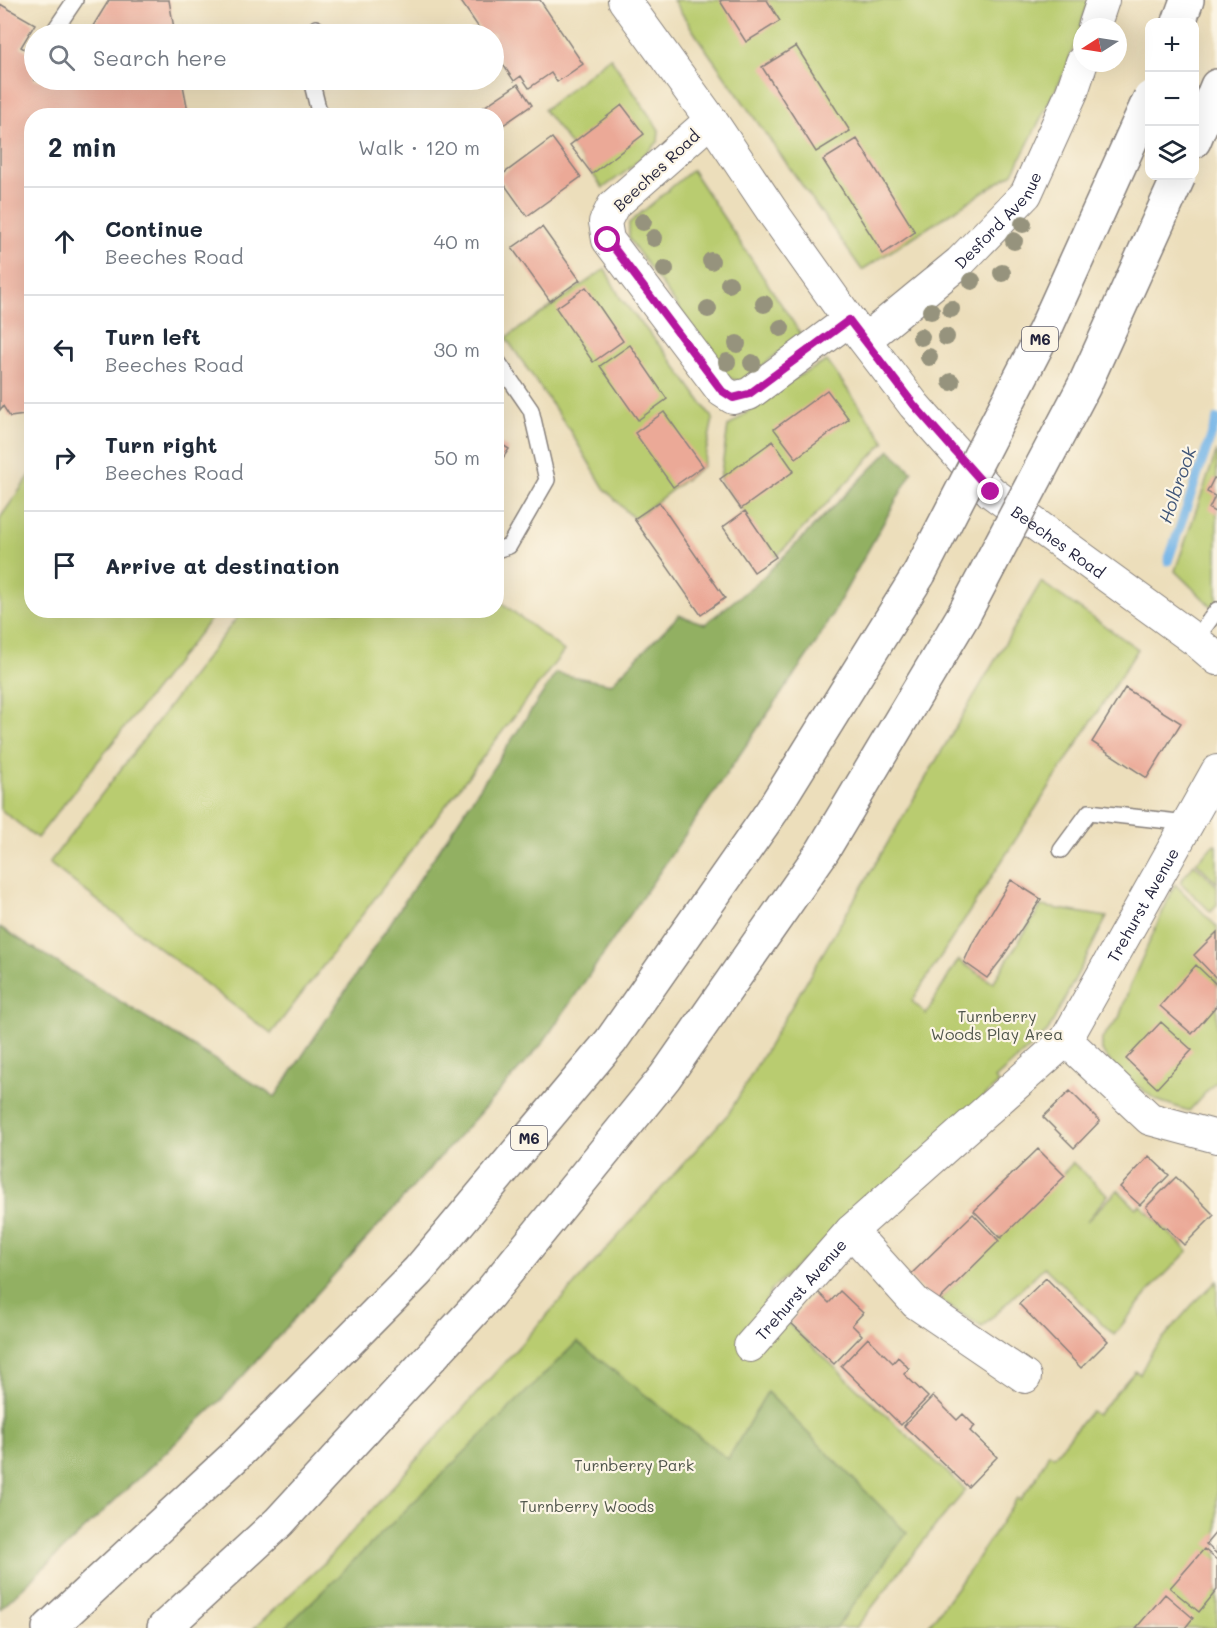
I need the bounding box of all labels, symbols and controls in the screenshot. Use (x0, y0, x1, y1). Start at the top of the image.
north arrow (1073, 18, 1127, 72)
map controls (1145, 18, 1199, 180)
button: + (1145, 18, 1199, 72)
search box (24, 24, 504, 90)
icon: search (45, 41, 78, 74)
text: Search here (93, 43, 227, 72)
button: − (1145, 72, 1199, 126)
street label: Beeches Road (608, 125, 704, 215)
button: layers (1145, 126, 1199, 180)
text: 2 min (48, 130, 116, 164)
text: Walk · 120 m (358, 134, 480, 160)
street label: Desford Avenue (949, 168, 1045, 273)
text: Continue (105, 214, 203, 243)
icon: ahead (48, 225, 81, 258)
route start (594, 226, 620, 252)
text: 40 m (434, 228, 480, 254)
text: Beeches Road (105, 243, 244, 269)
text: Turn left (105, 322, 201, 351)
road number: M6 (1022, 327, 1058, 351)
icon: left (48, 333, 81, 366)
text: 30 m (434, 336, 480, 362)
text: Beeches Road (105, 351, 244, 377)
text: Turn right (105, 430, 217, 459)
icon: right (48, 441, 81, 474)
water label: Holbrook (1153, 443, 1201, 526)
text: 50 m (434, 444, 480, 470)
text: Beeches Road (105, 459, 244, 485)
route end (977, 478, 1003, 504)
street label: Beeches Road (1008, 500, 1110, 582)
icon: arrive (48, 549, 81, 582)
text: Arrive at destination (105, 551, 340, 580)
street label: Trehurst Avenue (1102, 844, 1183, 966)
park label: Turnberry Woods Play Area (931, 1005, 1063, 1044)
road number: M6 (511, 1126, 547, 1150)
street label: Trehurst Avenue (750, 1234, 850, 1344)
park label: Turnberry Park (574, 1454, 694, 1475)
park label: Turnberry Woods (519, 1495, 655, 1516)

